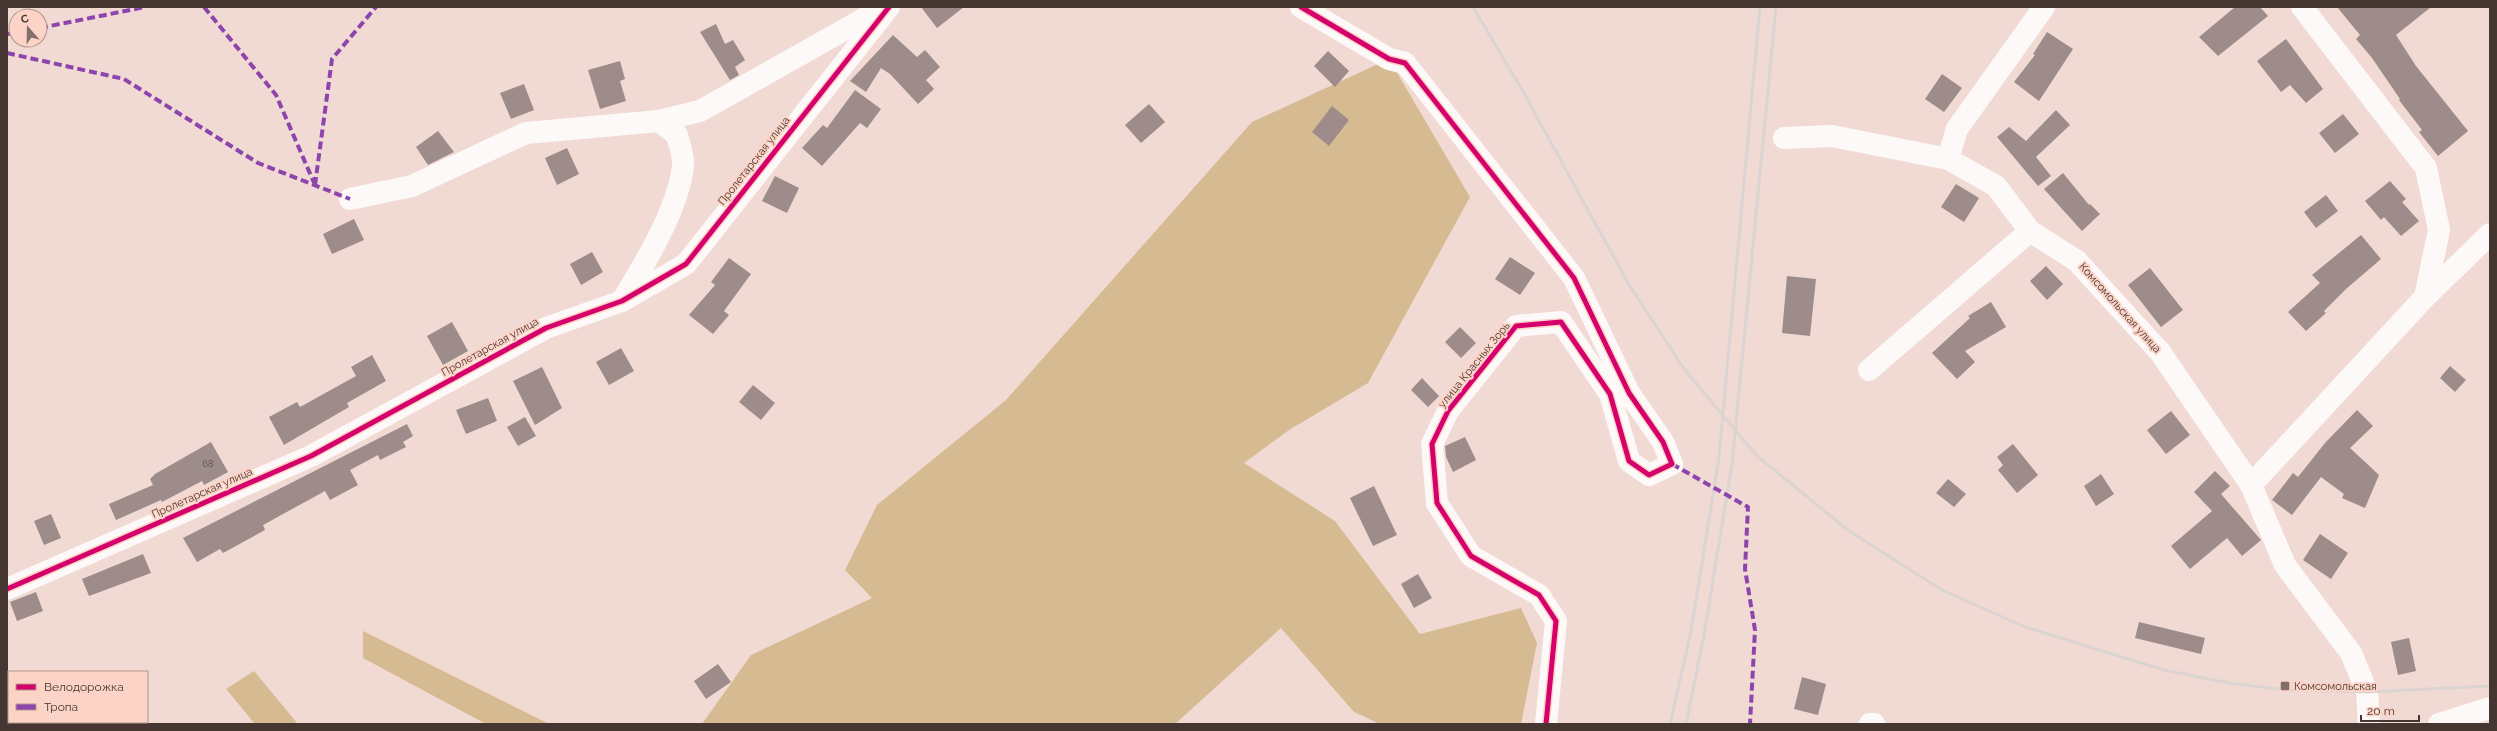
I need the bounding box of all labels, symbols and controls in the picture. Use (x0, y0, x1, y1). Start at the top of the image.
north arrow (8, 8, 48, 48)
text: С (19, 12, 31, 26)
street label: Пролетарская улица (715, 114, 793, 208)
street label: Комсомольская улица (2076, 260, 2164, 356)
street label: Пролетарская улица (439, 315, 541, 379)
street label: улица Красных Зорь (1435, 319, 1513, 411)
house number: 68 (203, 459, 213, 469)
street label: Пролетарская улица (150, 465, 254, 521)
legend (8, 671, 148, 723)
text: Велодорожка (44, 680, 124, 694)
marker: Комсомольская (2279, 680, 2291, 692)
place label: Комсомольская (2294, 680, 2377, 693)
scale bar (2361, 697, 2419, 723)
text: Тропа (44, 700, 78, 714)
text: 20 m (2367, 704, 2395, 718)

